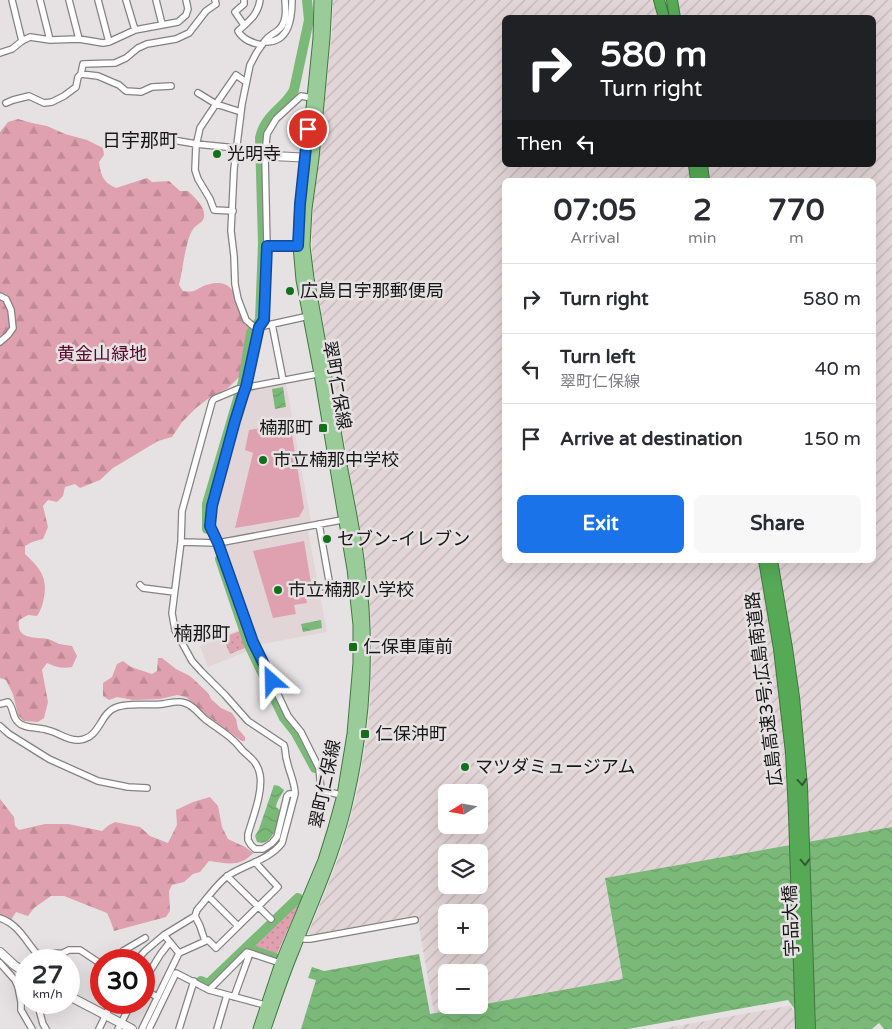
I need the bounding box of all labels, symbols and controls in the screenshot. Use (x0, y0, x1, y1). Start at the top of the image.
text: 580 m (600, 34, 707, 76)
icon: right (517, 35, 582, 100)
text: Turn right (600, 76, 702, 102)
pin (287, 108, 329, 150)
icon: arrive (294, 115, 322, 143)
district label: 日宇那町 (102, 130, 178, 152)
icon: left (572, 130, 600, 158)
text: Then (517, 133, 562, 155)
place label: 光明寺 (227, 143, 281, 165)
marker: 光明寺 (211, 148, 223, 160)
text: 07:05 (553, 192, 637, 229)
text: 2 (693, 192, 712, 229)
text: 770 (768, 192, 825, 229)
text: Arrival (570, 228, 620, 248)
text: min (688, 228, 717, 248)
text: m (789, 228, 804, 248)
place label: 広島日宇那郵便局 (300, 280, 444, 302)
marker: 広島日宇那郵便局 (284, 285, 296, 297)
icon: right (517, 285, 545, 313)
text: Turn right (560, 288, 648, 310)
text: 580 m (803, 288, 861, 310)
street label: 翠町仁保線 (318, 339, 356, 431)
park label: 黄金山緑地 (57, 343, 147, 365)
text: Turn left (560, 346, 636, 368)
icon: left (517, 355, 545, 383)
text: 40 m (815, 358, 861, 380)
text: 翠町仁保線 (560, 372, 640, 392)
place label: 楠那町 (259, 417, 313, 439)
marker: 楠那町 (317, 422, 329, 434)
icon: arrive (517, 425, 545, 453)
text: Arrive at destination (560, 428, 743, 450)
text: 150 m (803, 428, 861, 450)
place label: 市立楠那中学校 (273, 449, 399, 471)
marker: 市立楠那中学校 (257, 454, 269, 466)
button: Exit (517, 495, 684, 553)
button: Share (694, 495, 861, 553)
place label: セブン-イレブン (337, 528, 470, 550)
marker: セブン-イレブン (321, 533, 333, 545)
place label: 市立楠那小学校 (288, 579, 414, 601)
marker: 市立楠那小学校 (272, 584, 284, 596)
street label: 広島高速3号;広島南道路 (741, 590, 787, 788)
district label: 楠那町 (173, 623, 231, 645)
place label: 仁保車庫前 (363, 636, 453, 658)
marker: 仁保車庫前 (347, 641, 359, 653)
position arrow (245, 654, 297, 706)
place label: 仁保沖町 (375, 723, 447, 745)
marker: 仁保沖町 (359, 728, 371, 740)
street label: 翠町仁保線 (305, 738, 345, 830)
place label: マツダミュージアム (475, 756, 635, 778)
marker: マツダミュージアム (459, 761, 471, 773)
one-way arrow (796, 778, 807, 786)
north arrow (438, 784, 488, 834)
map controls (438, 784, 488, 1014)
button: layers (438, 844, 488, 894)
one-way arrow (800, 858, 810, 866)
street label: 宇品大橋 (779, 885, 803, 957)
button: + (438, 904, 488, 954)
speed limit sign: 30 (90, 949, 155, 1014)
text: 27 (32, 960, 63, 990)
button: − (438, 964, 488, 1014)
text: km/h (32, 987, 63, 1001)

